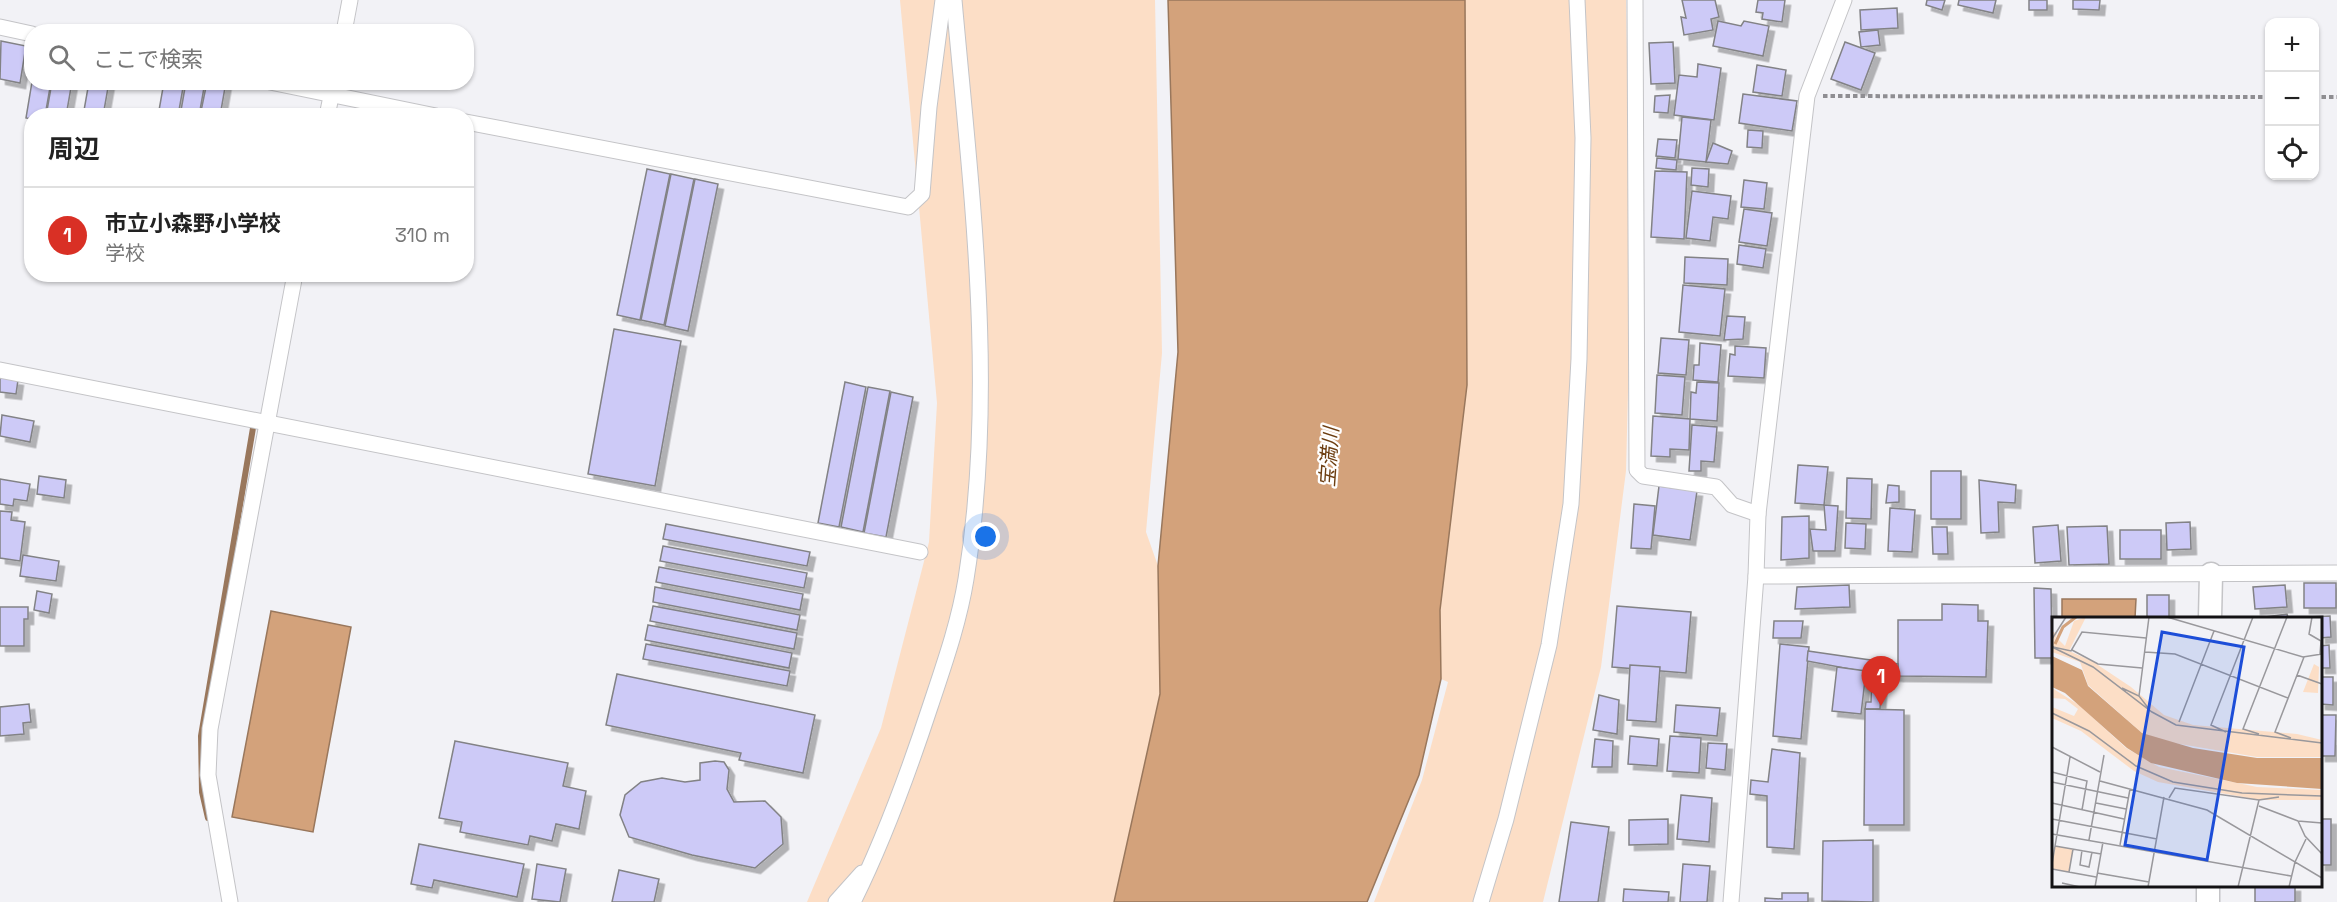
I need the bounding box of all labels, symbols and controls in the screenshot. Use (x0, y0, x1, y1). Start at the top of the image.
map controls (2265, 18, 2319, 180)
button: + (2265, 18, 2319, 72)
search box (24, 24, 474, 90)
icon: search (45, 41, 78, 74)
text: ここで検索 (93, 45, 203, 73)
button: − (2265, 72, 2319, 126)
button: locate (2265, 126, 2319, 180)
text: 周辺 (48, 132, 100, 166)
text: 市立小森野小学校 (105, 209, 281, 237)
text: 1 (63, 222, 72, 248)
text: 310 m (395, 222, 450, 248)
text: 学校 (105, 240, 145, 266)
water label: 宝満川 (1314, 424, 1344, 488)
your location (971, 522, 1000, 551)
inset map (2052, 617, 2322, 887)
pin: 1 (1862, 656, 1900, 706)

